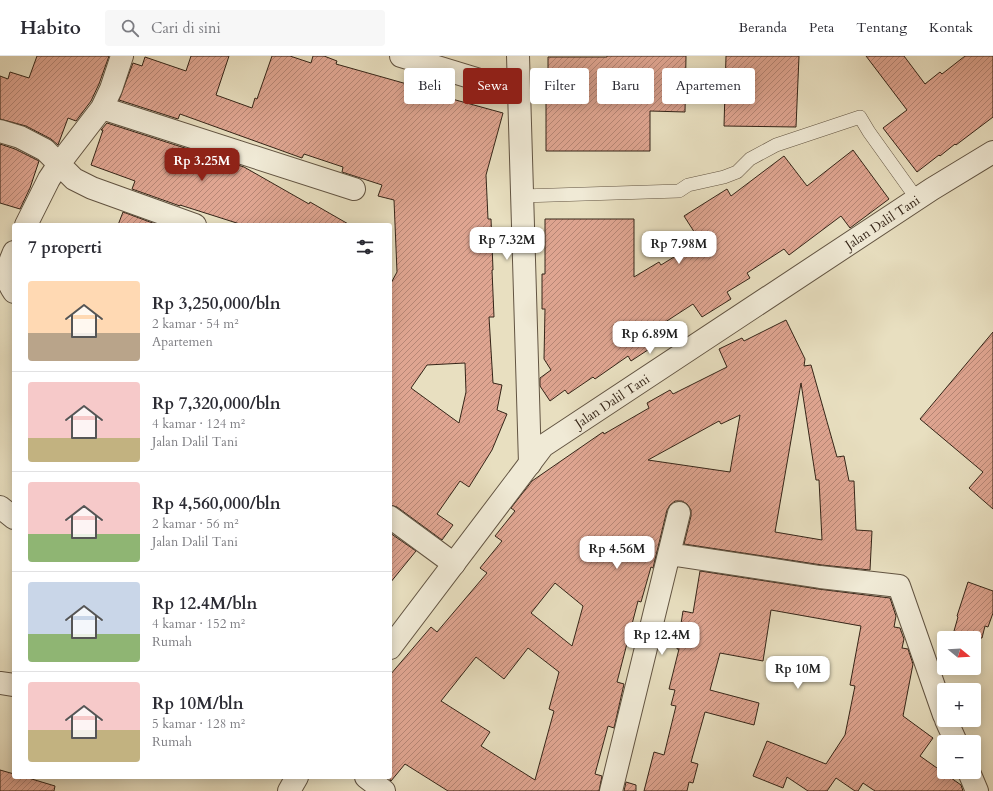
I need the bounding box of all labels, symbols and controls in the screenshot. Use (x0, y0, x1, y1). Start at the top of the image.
search box (105, 10, 385, 46)
text: Habito (20, 15, 81, 41)
icon: search (119, 17, 141, 39)
text: Cari di sini (151, 18, 221, 38)
text: Beranda (739, 18, 787, 37)
text: Peta (809, 18, 834, 37)
text: Tentang (856, 18, 907, 37)
text: Kontak (929, 18, 973, 37)
chip: Beli (404, 68, 455, 104)
chip: Sewa (463, 68, 522, 104)
chip: Filter (530, 68, 589, 104)
chip: Baru (597, 68, 654, 104)
chip: Apartemen (662, 68, 755, 104)
pin: Rp 3.25M (161, 148, 243, 182)
text: Rp 3.25M (174, 152, 230, 170)
street label: Jalan Dalil Tani (840, 191, 924, 255)
pin: Rp 7.32M (466, 227, 548, 261)
text: Rp 7.32M (479, 231, 535, 249)
pin: Rp 7.98M (638, 231, 720, 265)
text: Rp 7.98M (651, 235, 707, 253)
text: 7 properti (28, 236, 102, 259)
icon: filters (354, 236, 376, 258)
text: Rp 3,250,000/bln (152, 292, 281, 315)
icon: home (60, 297, 108, 345)
text: 2 kamar · 54 m² (152, 315, 239, 333)
pin: Rp 6.89M (609, 321, 691, 355)
text: Rp 6.89M (622, 325, 678, 343)
text: Apartemen (152, 333, 213, 351)
street label: Jalan Dalil Tani (570, 370, 654, 434)
text: Rp 7,320,000/bln (152, 392, 281, 415)
icon: home (60, 398, 108, 446)
text: 4 kamar · 124 m² (152, 415, 245, 433)
text: Jalan Dalil Tani (152, 433, 238, 451)
text: Rp 4,560,000/bln (152, 492, 281, 515)
icon: home (60, 498, 108, 546)
text: 2 kamar · 56 m² (152, 515, 239, 533)
text: Jalan Dalil Tani (152, 533, 238, 551)
pin: Rp 4.56M (576, 536, 658, 570)
text: Rp 4.56M (589, 540, 645, 558)
text: Rp 12.4M/bln (152, 592, 257, 615)
icon: home (60, 598, 108, 646)
text: 4 kamar · 152 m² (152, 615, 245, 633)
pin: Rp 12.4M (621, 622, 703, 656)
text: Rp 12.4M (634, 626, 690, 644)
north arrow (937, 631, 981, 675)
map controls (937, 631, 981, 779)
text: Rumah (152, 633, 192, 651)
pin: Rp 10M (765, 656, 831, 690)
text: Rp 10M (775, 660, 821, 678)
button: + (937, 683, 981, 727)
text: Rp 10M/bln (152, 692, 244, 715)
icon: home (60, 698, 108, 746)
text: 5 kamar · 128 m² (152, 715, 245, 733)
text: Rumah (152, 733, 192, 751)
button: − (937, 735, 981, 779)

